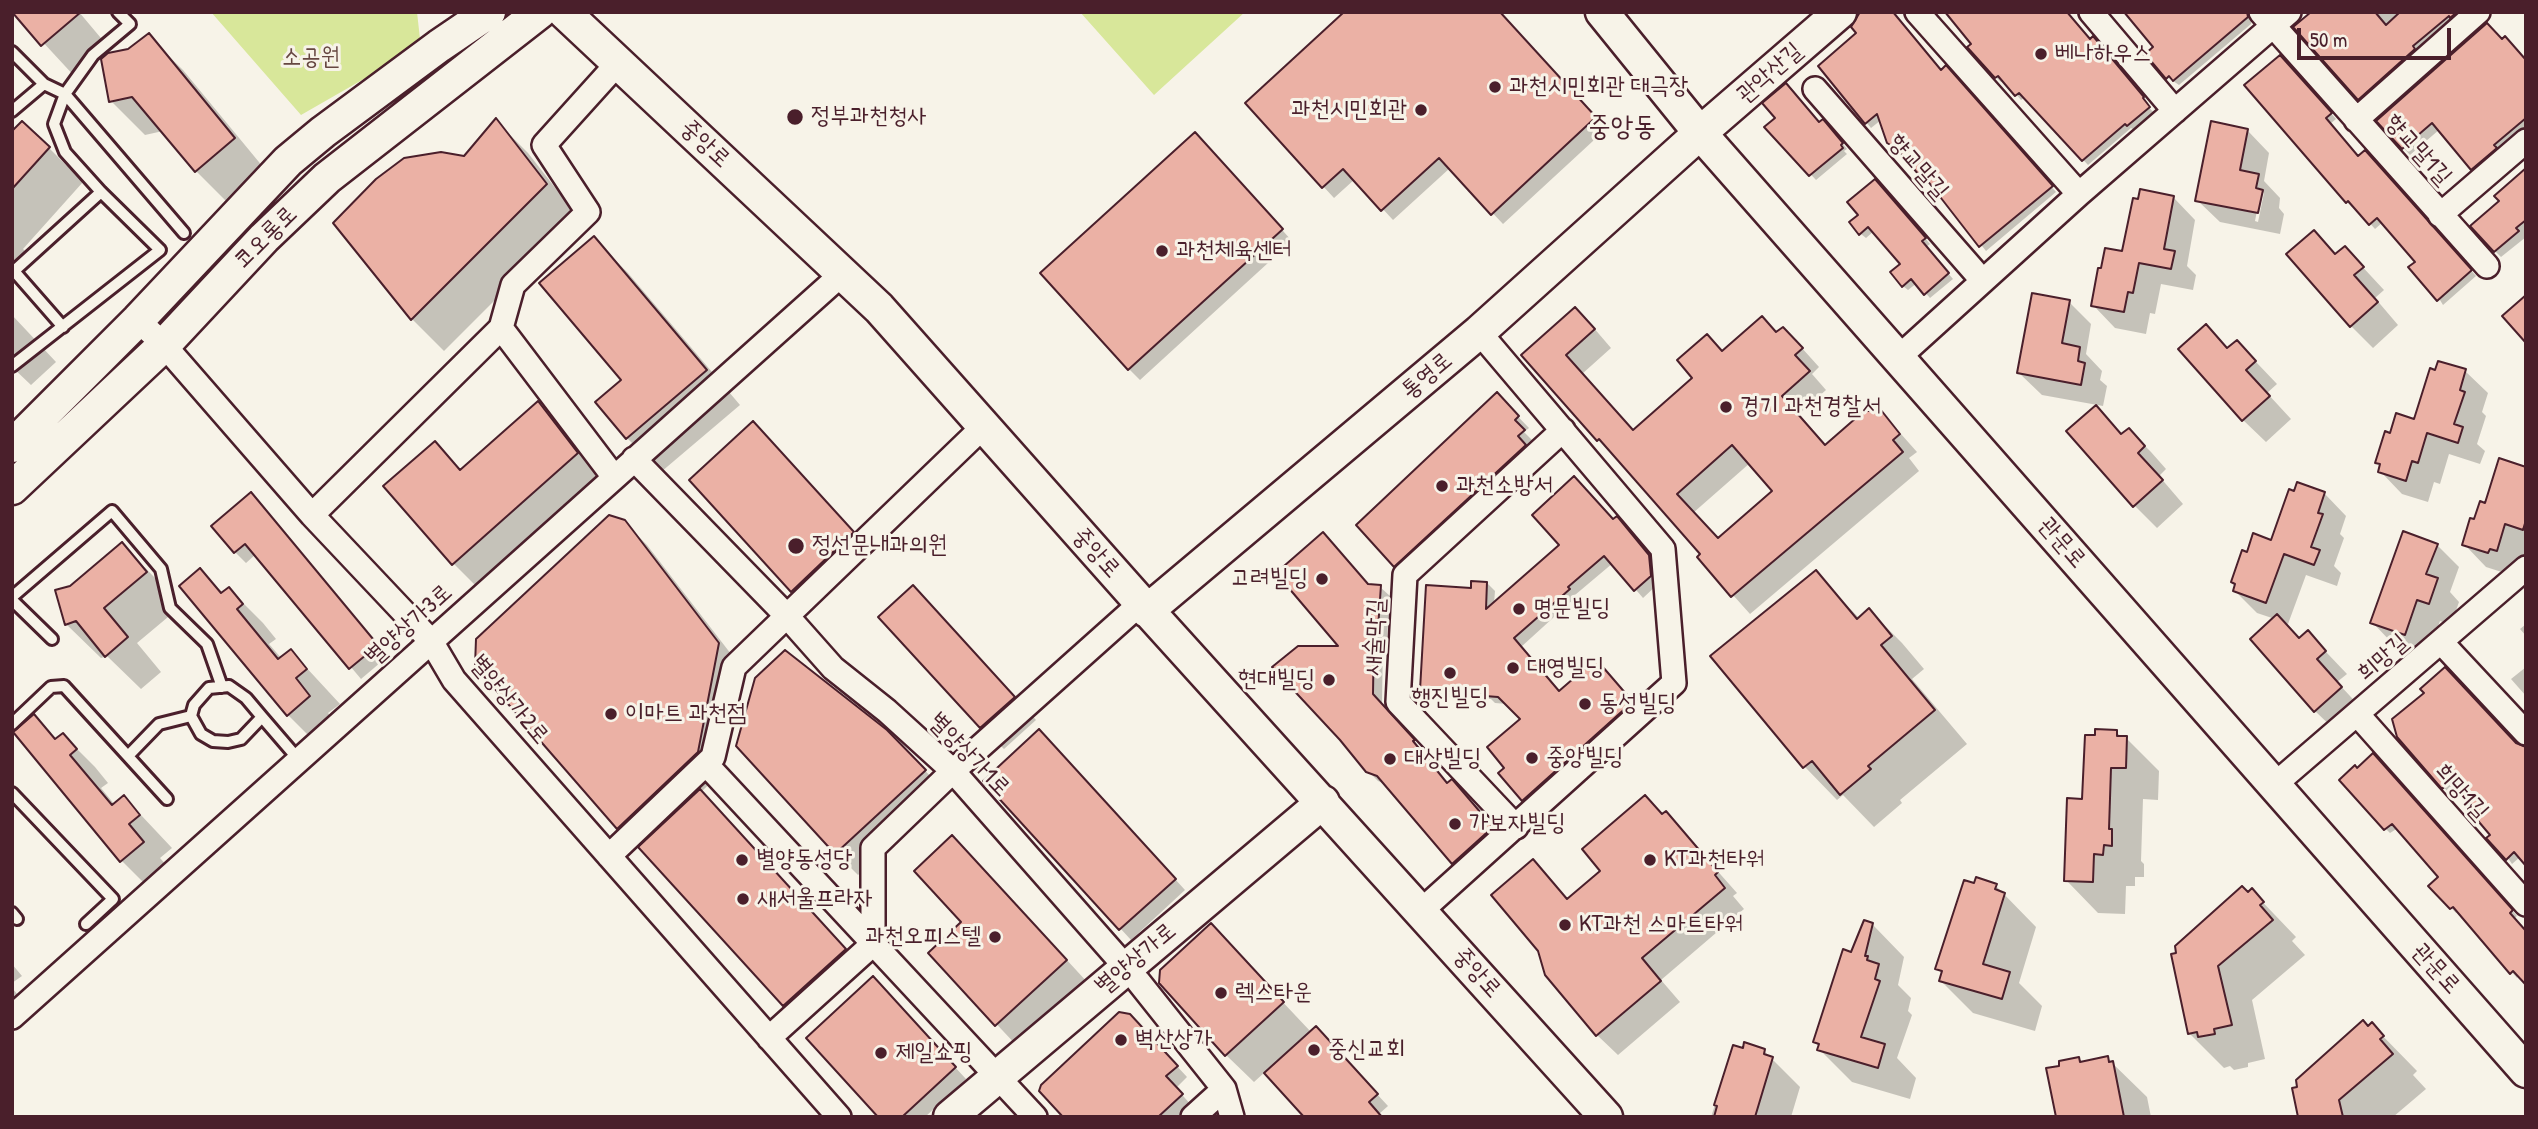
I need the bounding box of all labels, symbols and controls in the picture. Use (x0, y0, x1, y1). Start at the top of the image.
scale bar (2300, 14, 2454, 58)
text: 50 m (2310, 25, 2347, 54)
street label: 관악산길 (1731, 37, 1809, 109)
place label: 베나하우스 (2055, 40, 2152, 68)
park label: 소공원 (282, 44, 340, 72)
marker: 베나하우스 (2033, 46, 2049, 62)
place label: 과천시민회관 대극장 (1509, 73, 1688, 101)
marker: 과천시민회관 대극장 (1487, 79, 1503, 95)
place label: 과천시민회관 (1291, 96, 1407, 124)
marker: 과천시민회관 (1413, 102, 1429, 118)
place label: 정부과천청사 (811, 103, 927, 131)
marker: 정부과천청사 (785, 107, 805, 127)
street label: 향교말1길 (2379, 108, 2457, 192)
district label: 중앙동 (1588, 111, 1656, 145)
street label: 중앙로 (674, 114, 736, 174)
street label: 향교말길 (1882, 128, 1954, 206)
street label: 코오롱로 (229, 201, 303, 275)
place label: 과천체육센터 (1176, 237, 1292, 265)
marker: 과천체육센터 (1154, 243, 1170, 259)
street label: 통영로 (1396, 346, 1458, 406)
place label: 경기 과천경찰서 (1740, 393, 1881, 421)
marker: 경기 과천경찰서 (1718, 399, 1734, 415)
place label: 과천소방서 (1456, 472, 1553, 500)
marker: 과천소방서 (1434, 478, 1450, 494)
street label: 관문로 (2032, 512, 2092, 574)
street label: 중앙로 (1066, 522, 1126, 584)
place label: 정선문내과의원 (812, 532, 947, 560)
marker: 정선문내과의원 (786, 536, 806, 556)
place label: 고려빌딩 (1231, 565, 1308, 593)
marker: 고려빌딩 (1314, 571, 1330, 587)
street label: 별양상가3로 (359, 578, 459, 672)
place label: 명문빌딩 (1533, 595, 1610, 623)
street label: 새술막길 (1359, 598, 1391, 676)
marker: 명문빌딩 (1511, 601, 1527, 617)
street label: 희망길 (2352, 628, 2414, 688)
street label: 별양상가2로 (463, 649, 555, 751)
place label: 대영빌딩 (1527, 654, 1604, 682)
marker: 대영빌딩 (1505, 660, 1521, 676)
marker: 행진빌딩 (1442, 665, 1458, 681)
place label: 현대빌딩 (1238, 666, 1315, 694)
marker: 현대빌딩 (1321, 672, 1337, 688)
place label: 행진빌딩 (1411, 684, 1489, 712)
place label: 동성빌딩 (1599, 690, 1676, 718)
marker: 동성빌딩 (1577, 696, 1593, 712)
place label: 이마트 과천점 (625, 700, 746, 728)
marker: 이마트 과천점 (603, 706, 619, 722)
street label: 별양상가1로 (922, 707, 1016, 803)
place label: 중앙빌딩 (1546, 744, 1623, 772)
place label: 대상빌딩 (1404, 745, 1481, 773)
marker: 중앙빌딩 (1524, 750, 1540, 766)
marker: 대상빌딩 (1382, 751, 1398, 767)
street label: 희망1길 (2428, 758, 2494, 826)
place label: 가보자빌딩 (1469, 810, 1566, 838)
marker: 가보자빌딩 (1447, 816, 1463, 832)
place label: 별양동성당 (756, 846, 853, 874)
place label: KT과천타워 (1664, 846, 1765, 874)
marker: 별양동성당 (734, 852, 750, 868)
marker: KT과천타워 (1642, 852, 1658, 868)
place label: 새서울프라자 (757, 885, 873, 913)
marker: 새서울프라자 (735, 891, 751, 907)
place label: KT과천 스마트타워 (1579, 911, 1743, 939)
street label: 별양상가로 (1090, 917, 1182, 1001)
marker: KT과천 스마트타워 (1557, 917, 1573, 933)
place label: 과천오피스텔 (865, 923, 981, 951)
marker: 과천오피스텔 (987, 929, 1003, 945)
street label: 관문로 (2406, 938, 2466, 1000)
street label: 중앙로 (1447, 942, 1507, 1004)
place label: 렉스타운 (1235, 979, 1312, 1007)
marker: 렉스타운 (1213, 985, 1229, 1001)
place label: 벽산상가 (1135, 1026, 1212, 1054)
marker: 벽산상가 (1113, 1032, 1129, 1048)
place label: 중신교회 (1328, 1036, 1405, 1064)
place label: 제일쇼핑 (895, 1039, 972, 1067)
marker: 중신교회 (1306, 1042, 1322, 1058)
marker: 제일쇼핑 (873, 1045, 889, 1061)

